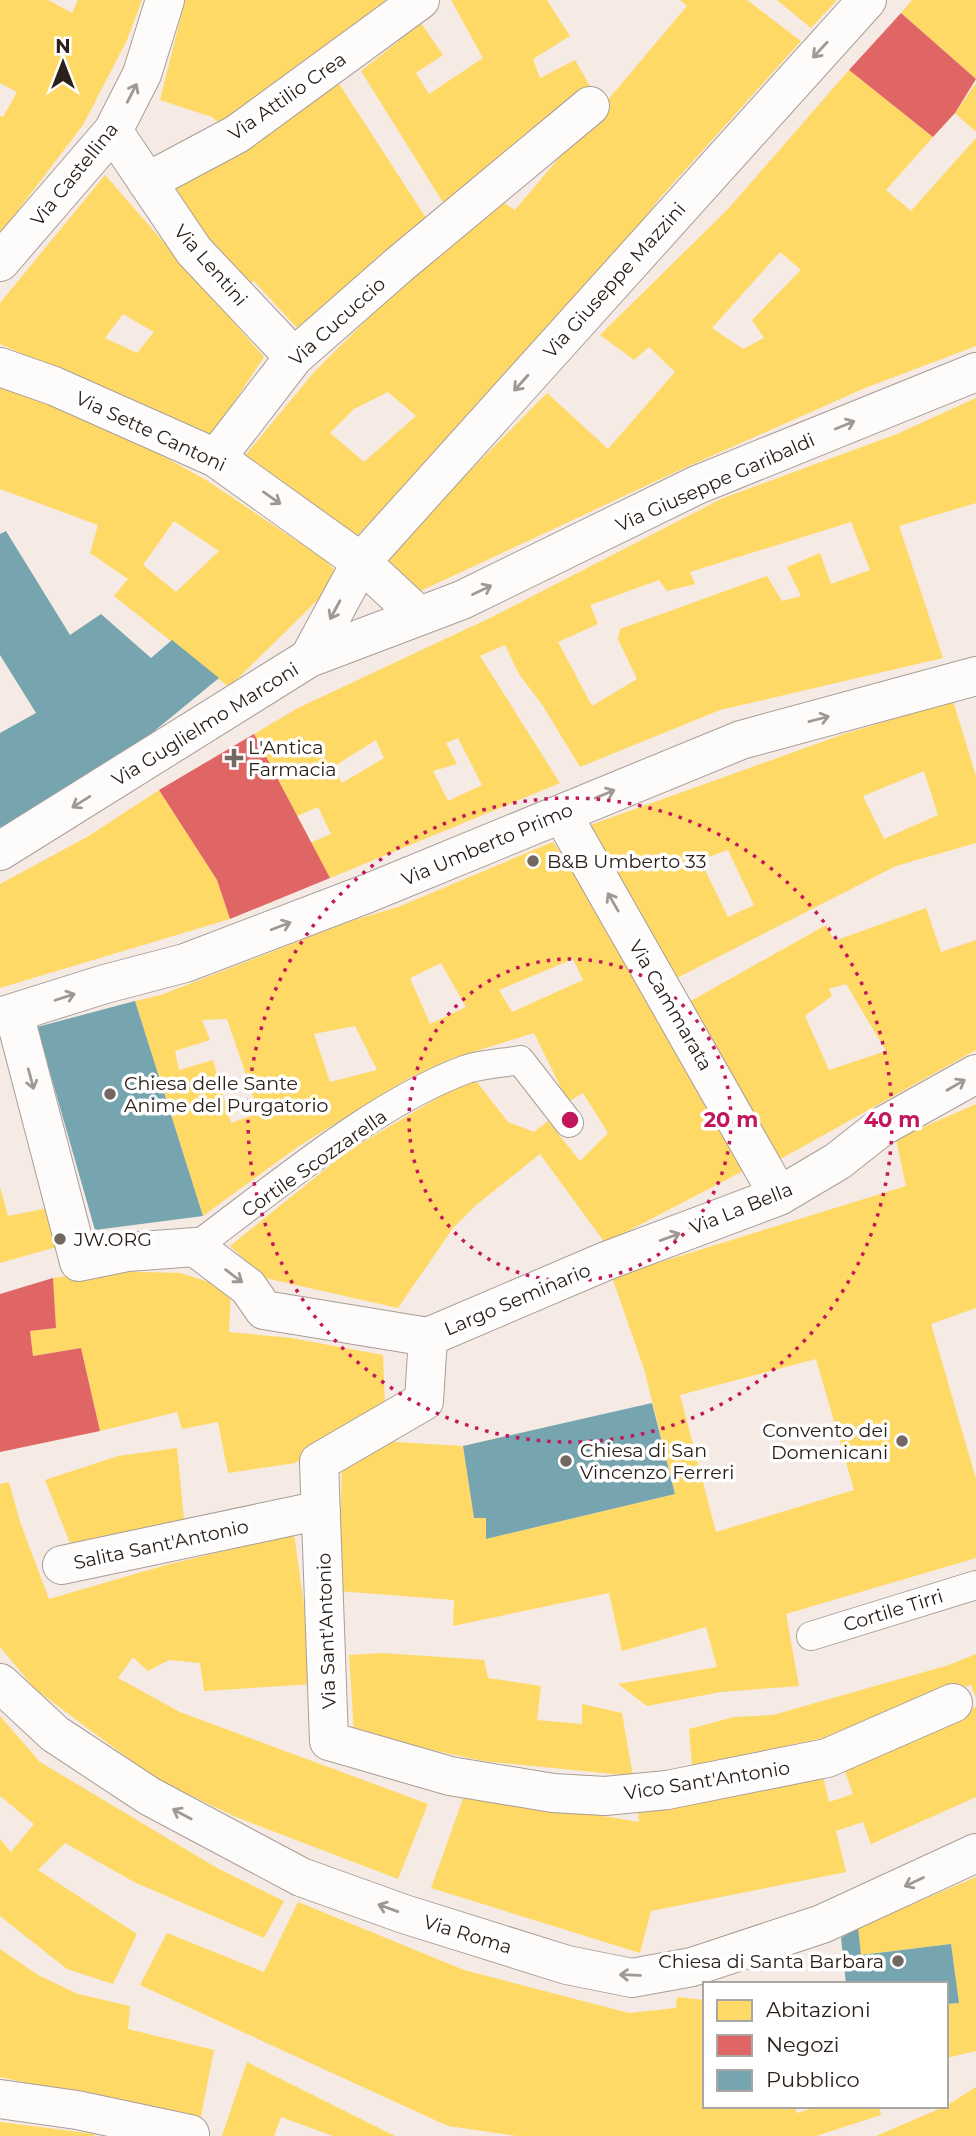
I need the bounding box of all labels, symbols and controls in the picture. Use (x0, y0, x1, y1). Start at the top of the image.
north arrow (28, 28, 98, 98)
text: N (55, 35, 71, 58)
one-way arrow (812, 41, 829, 58)
street label: Via Attilio Crea (224, 47, 351, 146)
one-way arrow (126, 83, 140, 104)
street label: Via Castellina (26, 118, 123, 231)
street label: Via Giuseppe Mazzini (538, 198, 690, 363)
street label: Via Lentini (169, 220, 252, 311)
street label: Via Cucuccio (284, 272, 390, 371)
one-way arrow (513, 374, 530, 391)
street label: Via Sette Cantoni (72, 387, 230, 476)
one-way arrow (834, 418, 855, 431)
street label: Via Giuseppe Garibaldi (612, 428, 818, 537)
one-way arrow (262, 490, 280, 505)
one-way arrow (471, 583, 492, 597)
one-way arrow (328, 599, 342, 620)
street label: Via Guglielmo Marconi (108, 658, 303, 791)
one-way arrow (808, 711, 830, 724)
place label: L'Antica Farmacia (248, 736, 337, 781)
marker: L'Antica Farmacia (226, 750, 242, 766)
one-way arrow (594, 787, 615, 800)
one-way arrow (72, 795, 92, 809)
street label: Via Umberto Primo (398, 798, 576, 891)
place label: B&B Umberto 33 (547, 850, 706, 873)
marker: B&B Umberto 33 (525, 853, 541, 869)
one-way arrow (606, 892, 619, 913)
one-way arrow (270, 919, 292, 932)
street label: Via Cammarata (624, 936, 717, 1075)
one-way arrow (54, 989, 76, 1002)
one-way arrow (25, 1067, 38, 1090)
place label: Chiesa delle Sante Anime del Purgatorio (124, 1072, 329, 1117)
one-way arrow (945, 1078, 965, 1092)
marker: Chiesa delle Sante Anime del Purgatorio (102, 1086, 118, 1102)
street label: Cortile Scozzarella (237, 1105, 391, 1222)
text: 20 m (704, 1107, 758, 1132)
text: 40 m (864, 1107, 920, 1132)
centre of rings (558, 1108, 582, 1132)
street label: Via La Bella (686, 1177, 796, 1240)
place label: JW.ORG (73, 1228, 152, 1251)
one-way arrow (659, 1230, 681, 1242)
marker: JW.ORG (52, 1231, 68, 1247)
street label: Largo Seminario (441, 1258, 594, 1341)
one-way arrow (225, 1269, 243, 1284)
place label: Convento dei Domenicani (762, 1419, 888, 1464)
marker: Convento dei Domenicani (894, 1433, 910, 1449)
place label: Chiesa di San Vincenzo Ferreri (580, 1439, 734, 1484)
marker: Chiesa di San Vincenzo Ferreri (558, 1453, 574, 1469)
street label: Salita Sant'Antonio (71, 1515, 251, 1574)
street label: Via Sant'Antonio (312, 1552, 341, 1709)
street label: Cortile Tirri (840, 1584, 946, 1637)
street label: Vico Sant'Antonio (623, 1756, 792, 1805)
one-way arrow (172, 1806, 193, 1820)
one-way arrow (904, 1876, 925, 1890)
one-way arrow (378, 1901, 400, 1914)
street label: Via Roma (421, 1910, 515, 1959)
place label: Chiesa di Santa Barbara (658, 1950, 884, 1973)
marker: Chiesa di Santa Barbara (890, 1953, 906, 1969)
one-way arrow (619, 1969, 642, 1982)
legend (703, 1982, 948, 2108)
text: Abitazioni (766, 1997, 871, 2022)
text: Negozi (766, 2032, 840, 2057)
text: Pubblico (766, 2067, 860, 2092)

